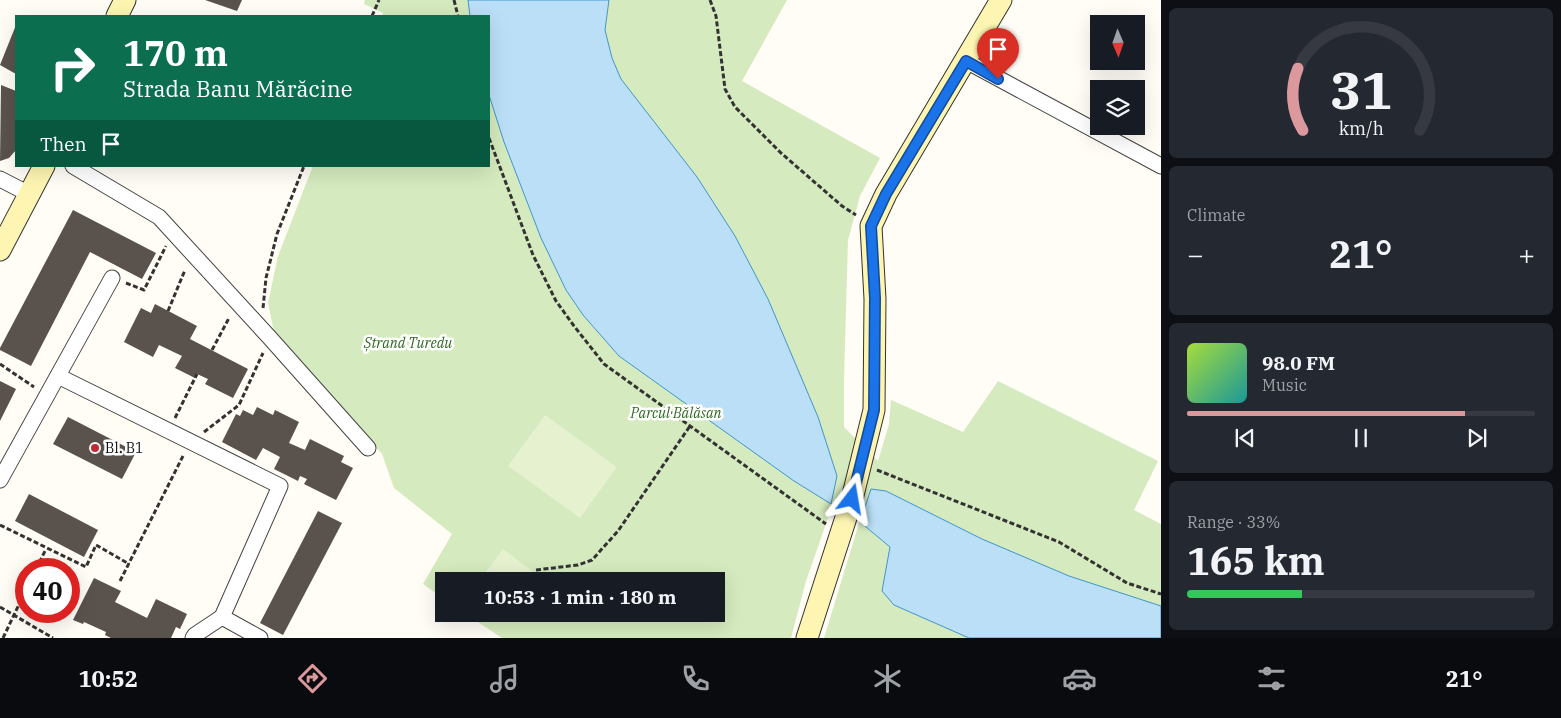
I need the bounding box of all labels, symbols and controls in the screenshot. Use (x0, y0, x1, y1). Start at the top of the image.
north arrow (1090, 15, 1145, 70)
map controls (1090, 15, 1145, 135)
pin (977, 28, 1019, 79)
text: 170 m (123, 30, 228, 76)
icon: right (40, 35, 105, 100)
icon: arrive (984, 35, 1012, 63)
text: 31 (1330, 56, 1392, 123)
text: Strada Banu Mărăcine (123, 74, 353, 103)
button: layers (1090, 80, 1145, 135)
text: km/h (1338, 117, 1384, 140)
icon: arrive (97, 130, 125, 158)
text: Then (40, 132, 87, 156)
text: Climate (1187, 205, 1245, 225)
text: 21° (1329, 229, 1393, 278)
text: − (1187, 236, 1204, 273)
text: + (1518, 236, 1535, 273)
park label: Ștrand Turedu (363, 334, 452, 352)
text: 98.0 FM (1262, 351, 1335, 375)
text: Music (1262, 375, 1307, 395)
park label: Parcul Bălăsan (630, 404, 722, 422)
icon: previous (1231, 424, 1259, 452)
icon: pause (1347, 424, 1375, 452)
icon: next (1463, 424, 1491, 452)
place label: Bl. B1 (105, 439, 144, 457)
marker: Bl. B1 (89, 442, 101, 454)
position arrow (825, 472, 877, 524)
text: Range · 33% (1187, 512, 1280, 532)
text: 165 km (1187, 536, 1325, 585)
speed limit sign: 40 (15, 558, 80, 623)
text: 10:53 · 1 min · 180 m (484, 585, 676, 609)
icon: directions (295, 661, 330, 696)
icon: music (487, 661, 522, 696)
icon: phone (678, 661, 713, 696)
icon: climate (870, 661, 905, 696)
icon: car (1062, 661, 1097, 696)
icon: filters (1254, 661, 1289, 696)
text: 10:52 (78, 664, 138, 693)
text: 21° (1446, 664, 1483, 693)

